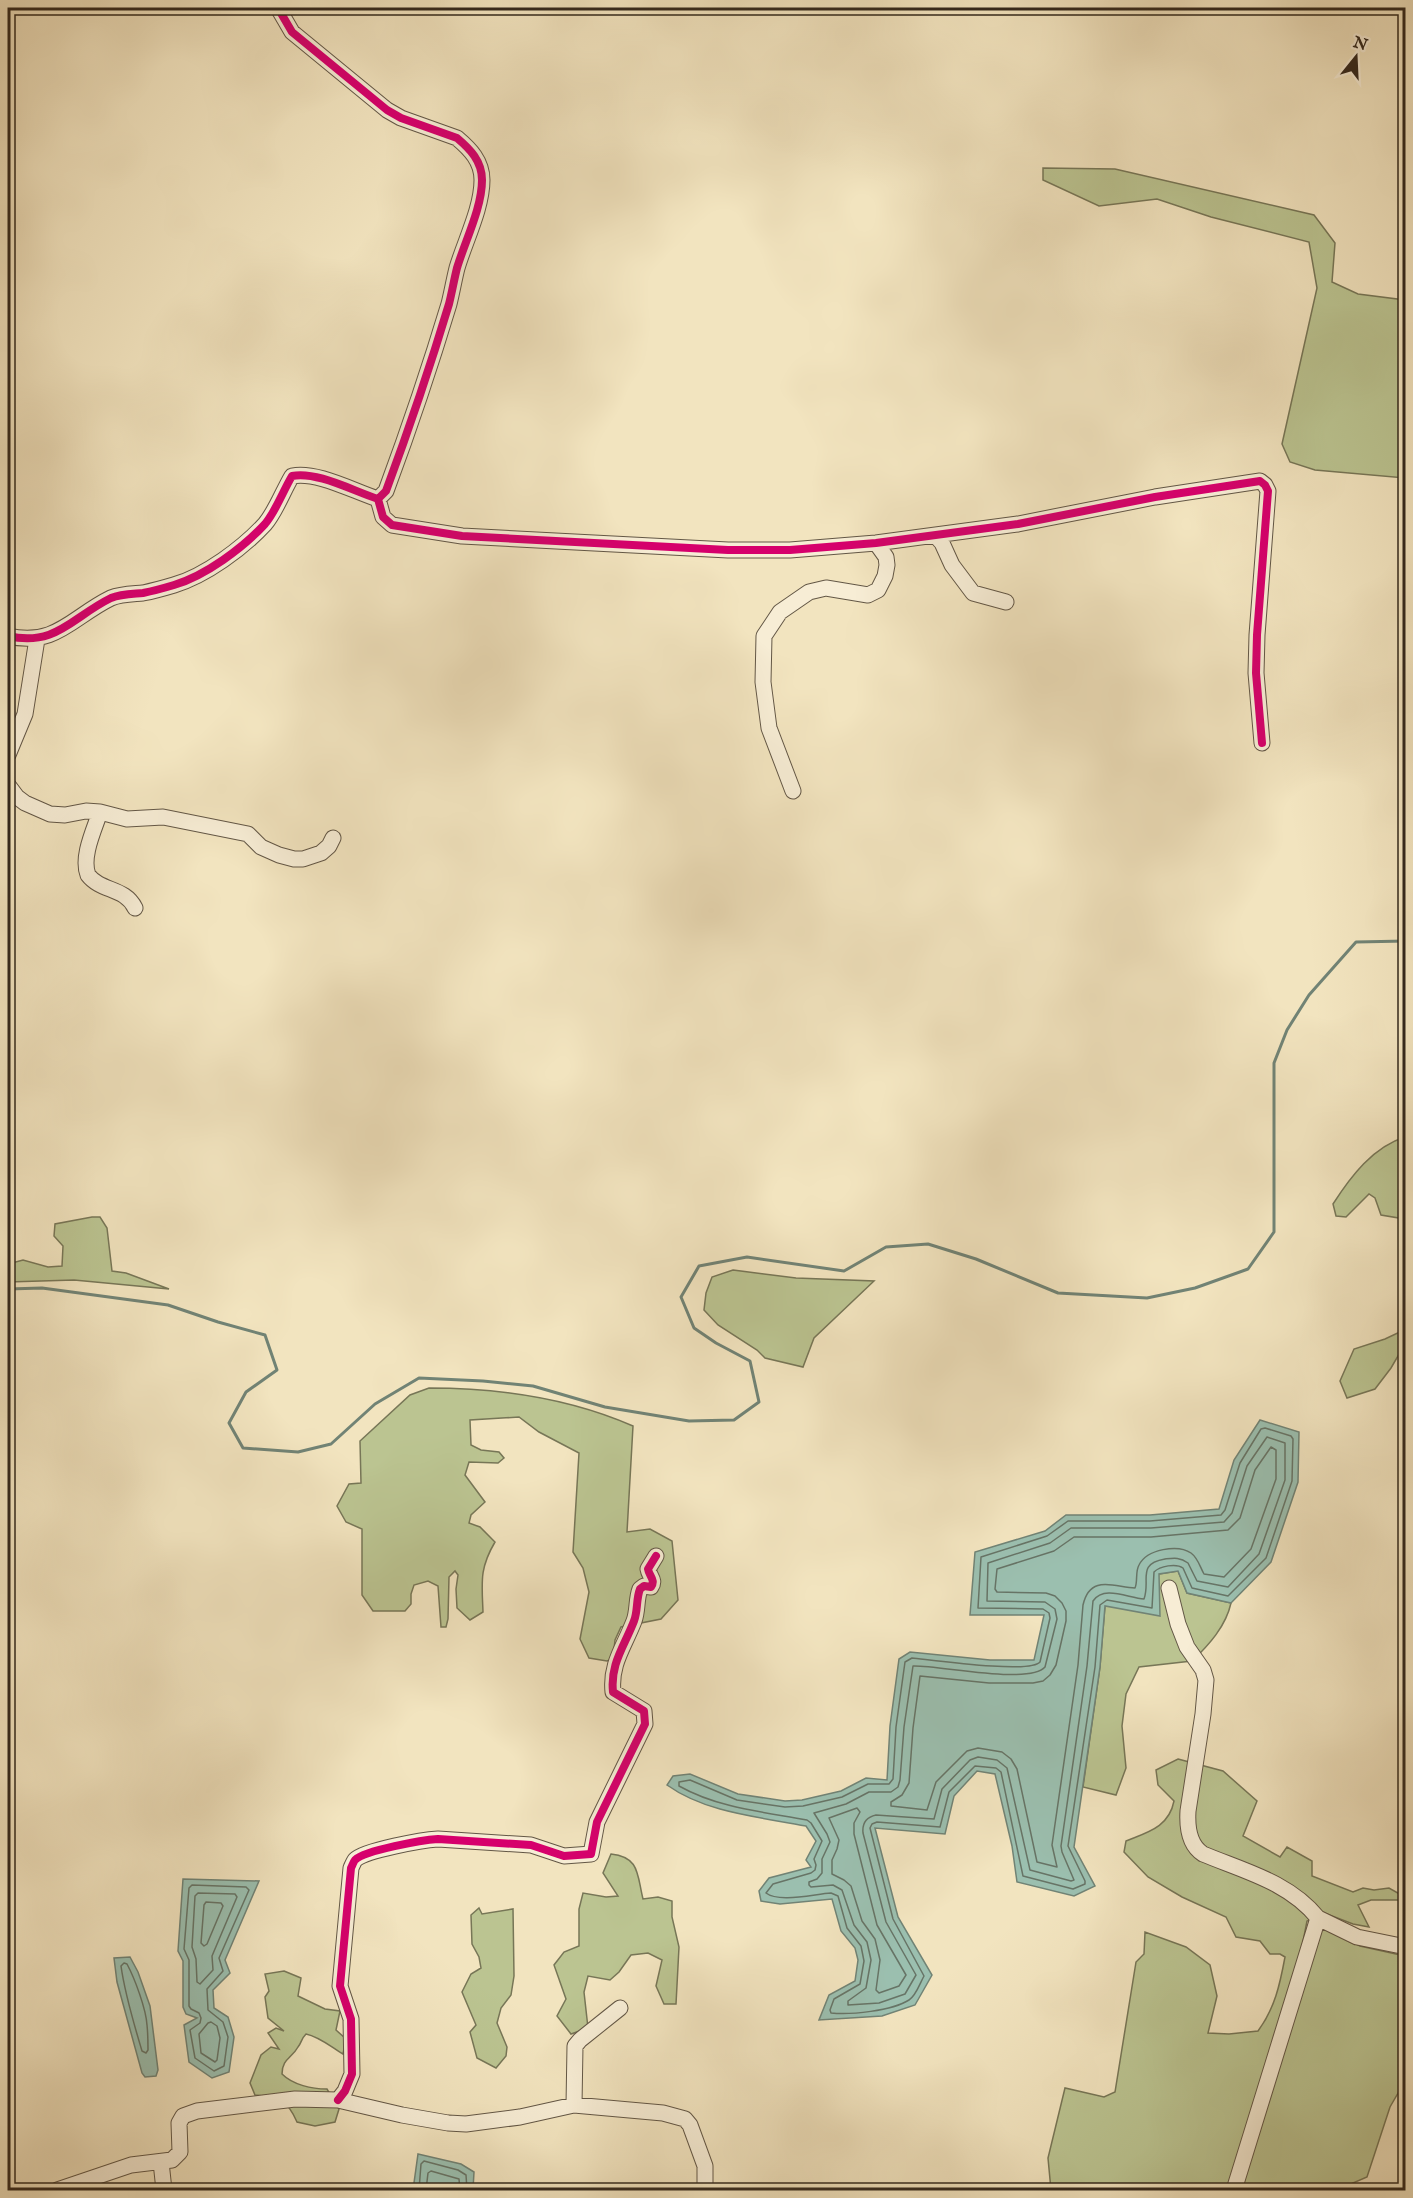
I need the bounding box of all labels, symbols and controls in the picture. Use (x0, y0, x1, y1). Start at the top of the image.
north arrow (1326, 27, 1386, 87)
text: N (1349, 33, 1370, 56)

